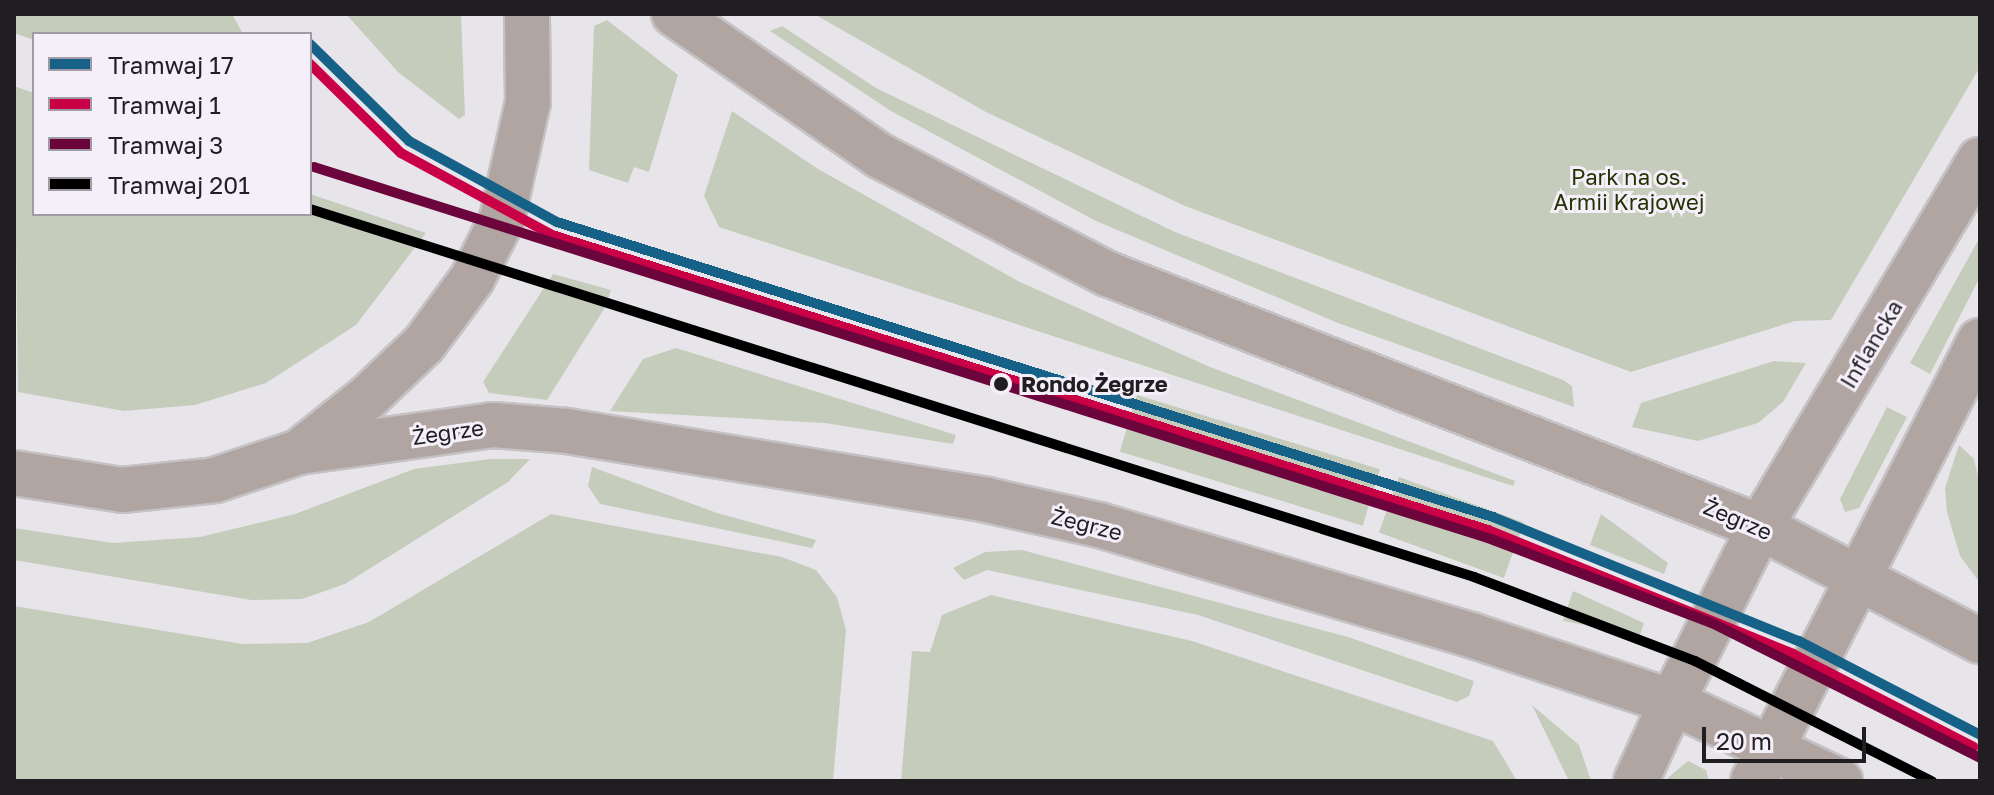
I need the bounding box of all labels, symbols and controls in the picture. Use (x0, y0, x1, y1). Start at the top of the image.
legend (32, 32, 312, 216)
text: Tramwaj 17 (108, 50, 234, 79)
text: Tramwaj 1 (108, 90, 221, 119)
text: Tramwaj 3 (108, 130, 223, 159)
park label: Park na os. Armii Krajowej (1553, 163, 1705, 214)
text: Tramwaj 201 (108, 170, 250, 199)
street label: Inflancka (1834, 295, 1908, 393)
marker: Rondo Żegrze (988, 371, 1014, 397)
place label: Rondo Żegrze (1021, 371, 1168, 397)
street label: Żegrze (411, 414, 485, 450)
street label: Żegrze (1700, 493, 1776, 545)
street label: Żegrze (1049, 503, 1125, 545)
scale bar (1706, 711, 1870, 761)
text: 20 m (1716, 726, 1772, 755)

